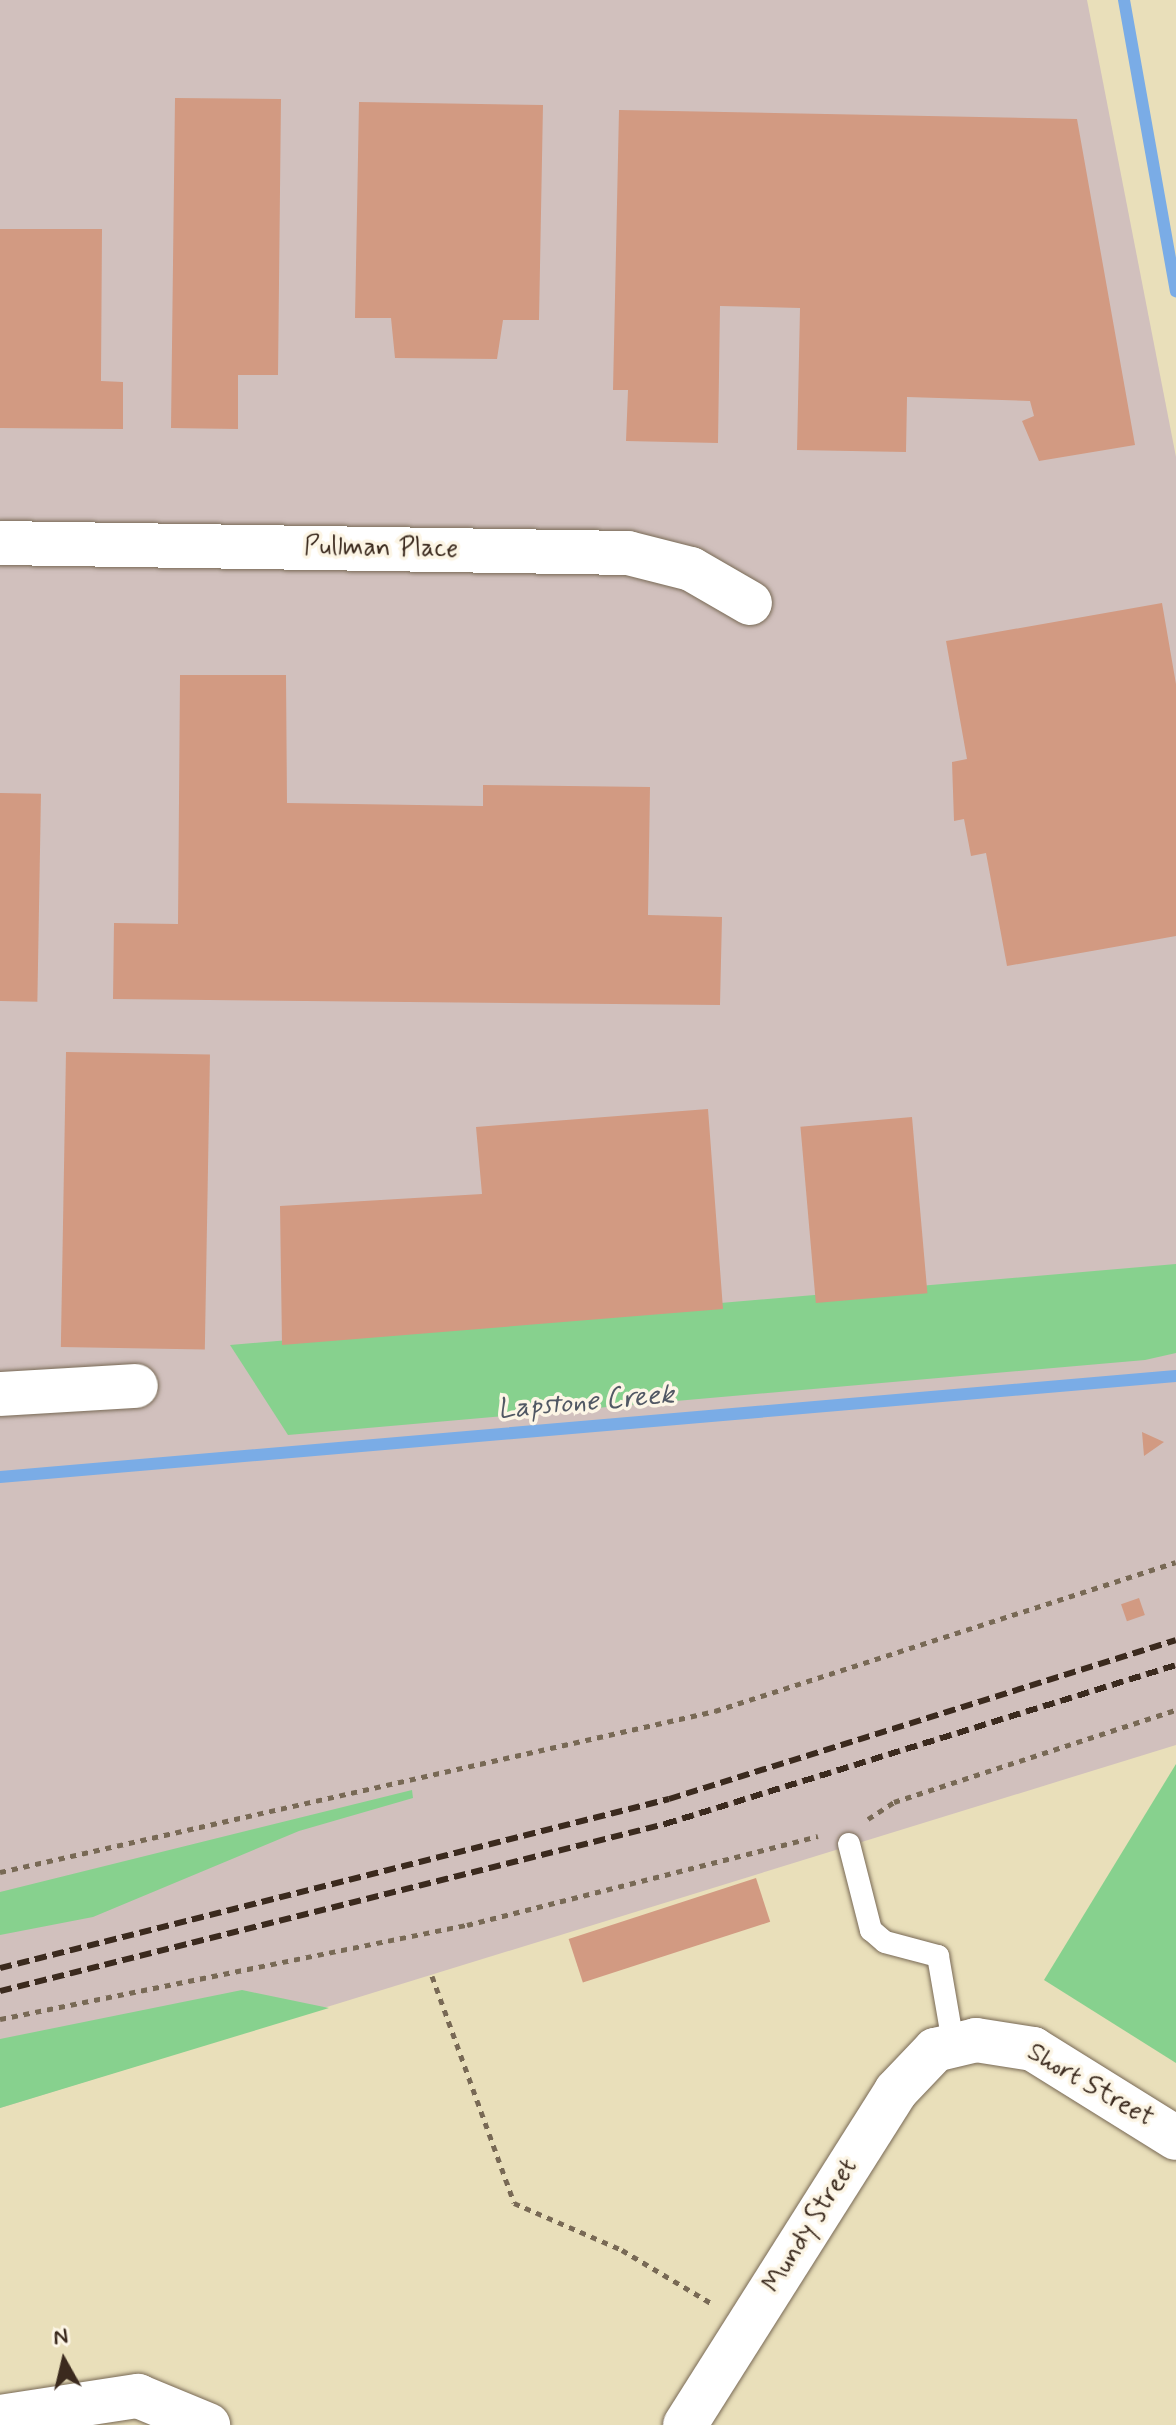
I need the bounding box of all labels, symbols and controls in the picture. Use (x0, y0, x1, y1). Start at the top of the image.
street label: Pullman Place (305, 532, 457, 566)
water label: Lapstone Creek (496, 1378, 676, 1428)
street label: Short Street (1022, 2038, 1158, 2134)
street label: Mundy Street (756, 2151, 866, 2301)
north arrow (24, 2321, 104, 2401)
text: N (51, 2322, 70, 2352)

